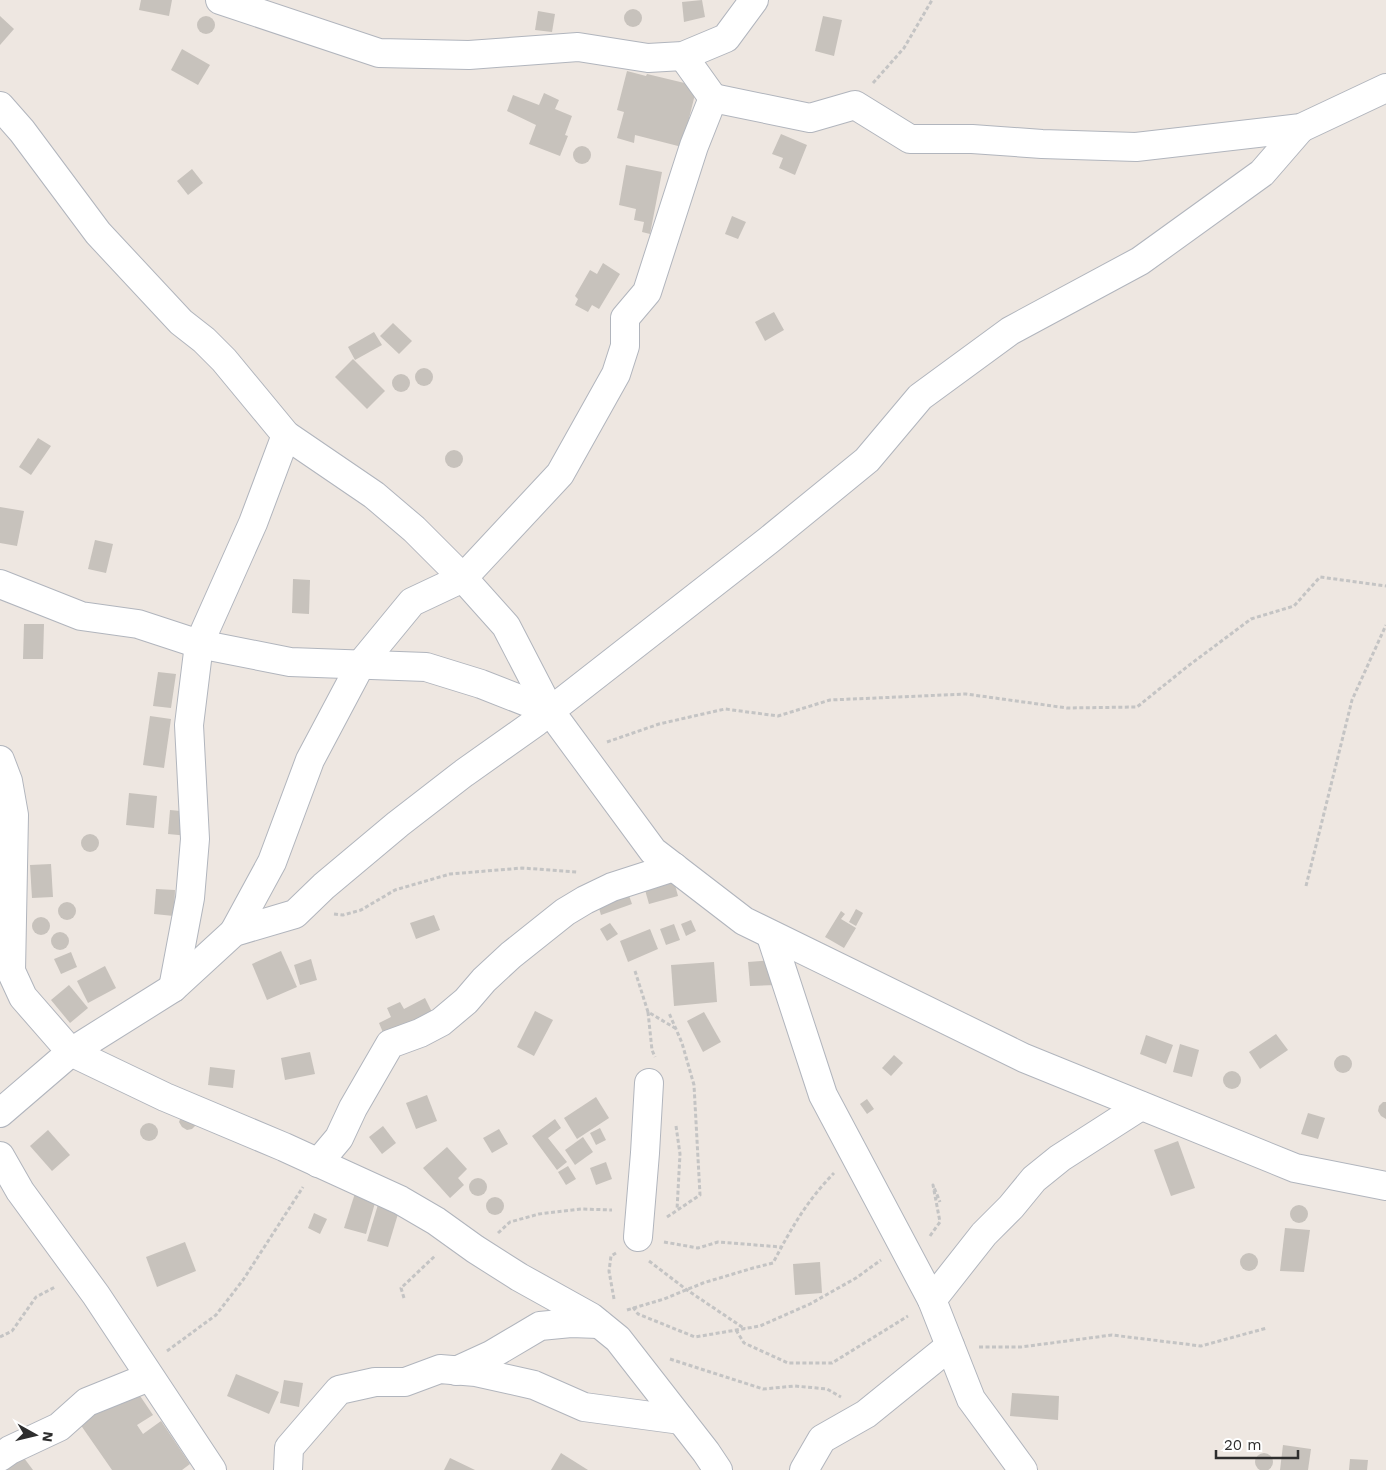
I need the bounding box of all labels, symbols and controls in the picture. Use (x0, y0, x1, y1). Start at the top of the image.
north arrow (10, 1410, 60, 1460)
scale bar (1216, 1428, 1298, 1460)
text: N (39, 1431, 57, 1443)
text: 20 m (1224, 1436, 1262, 1454)

